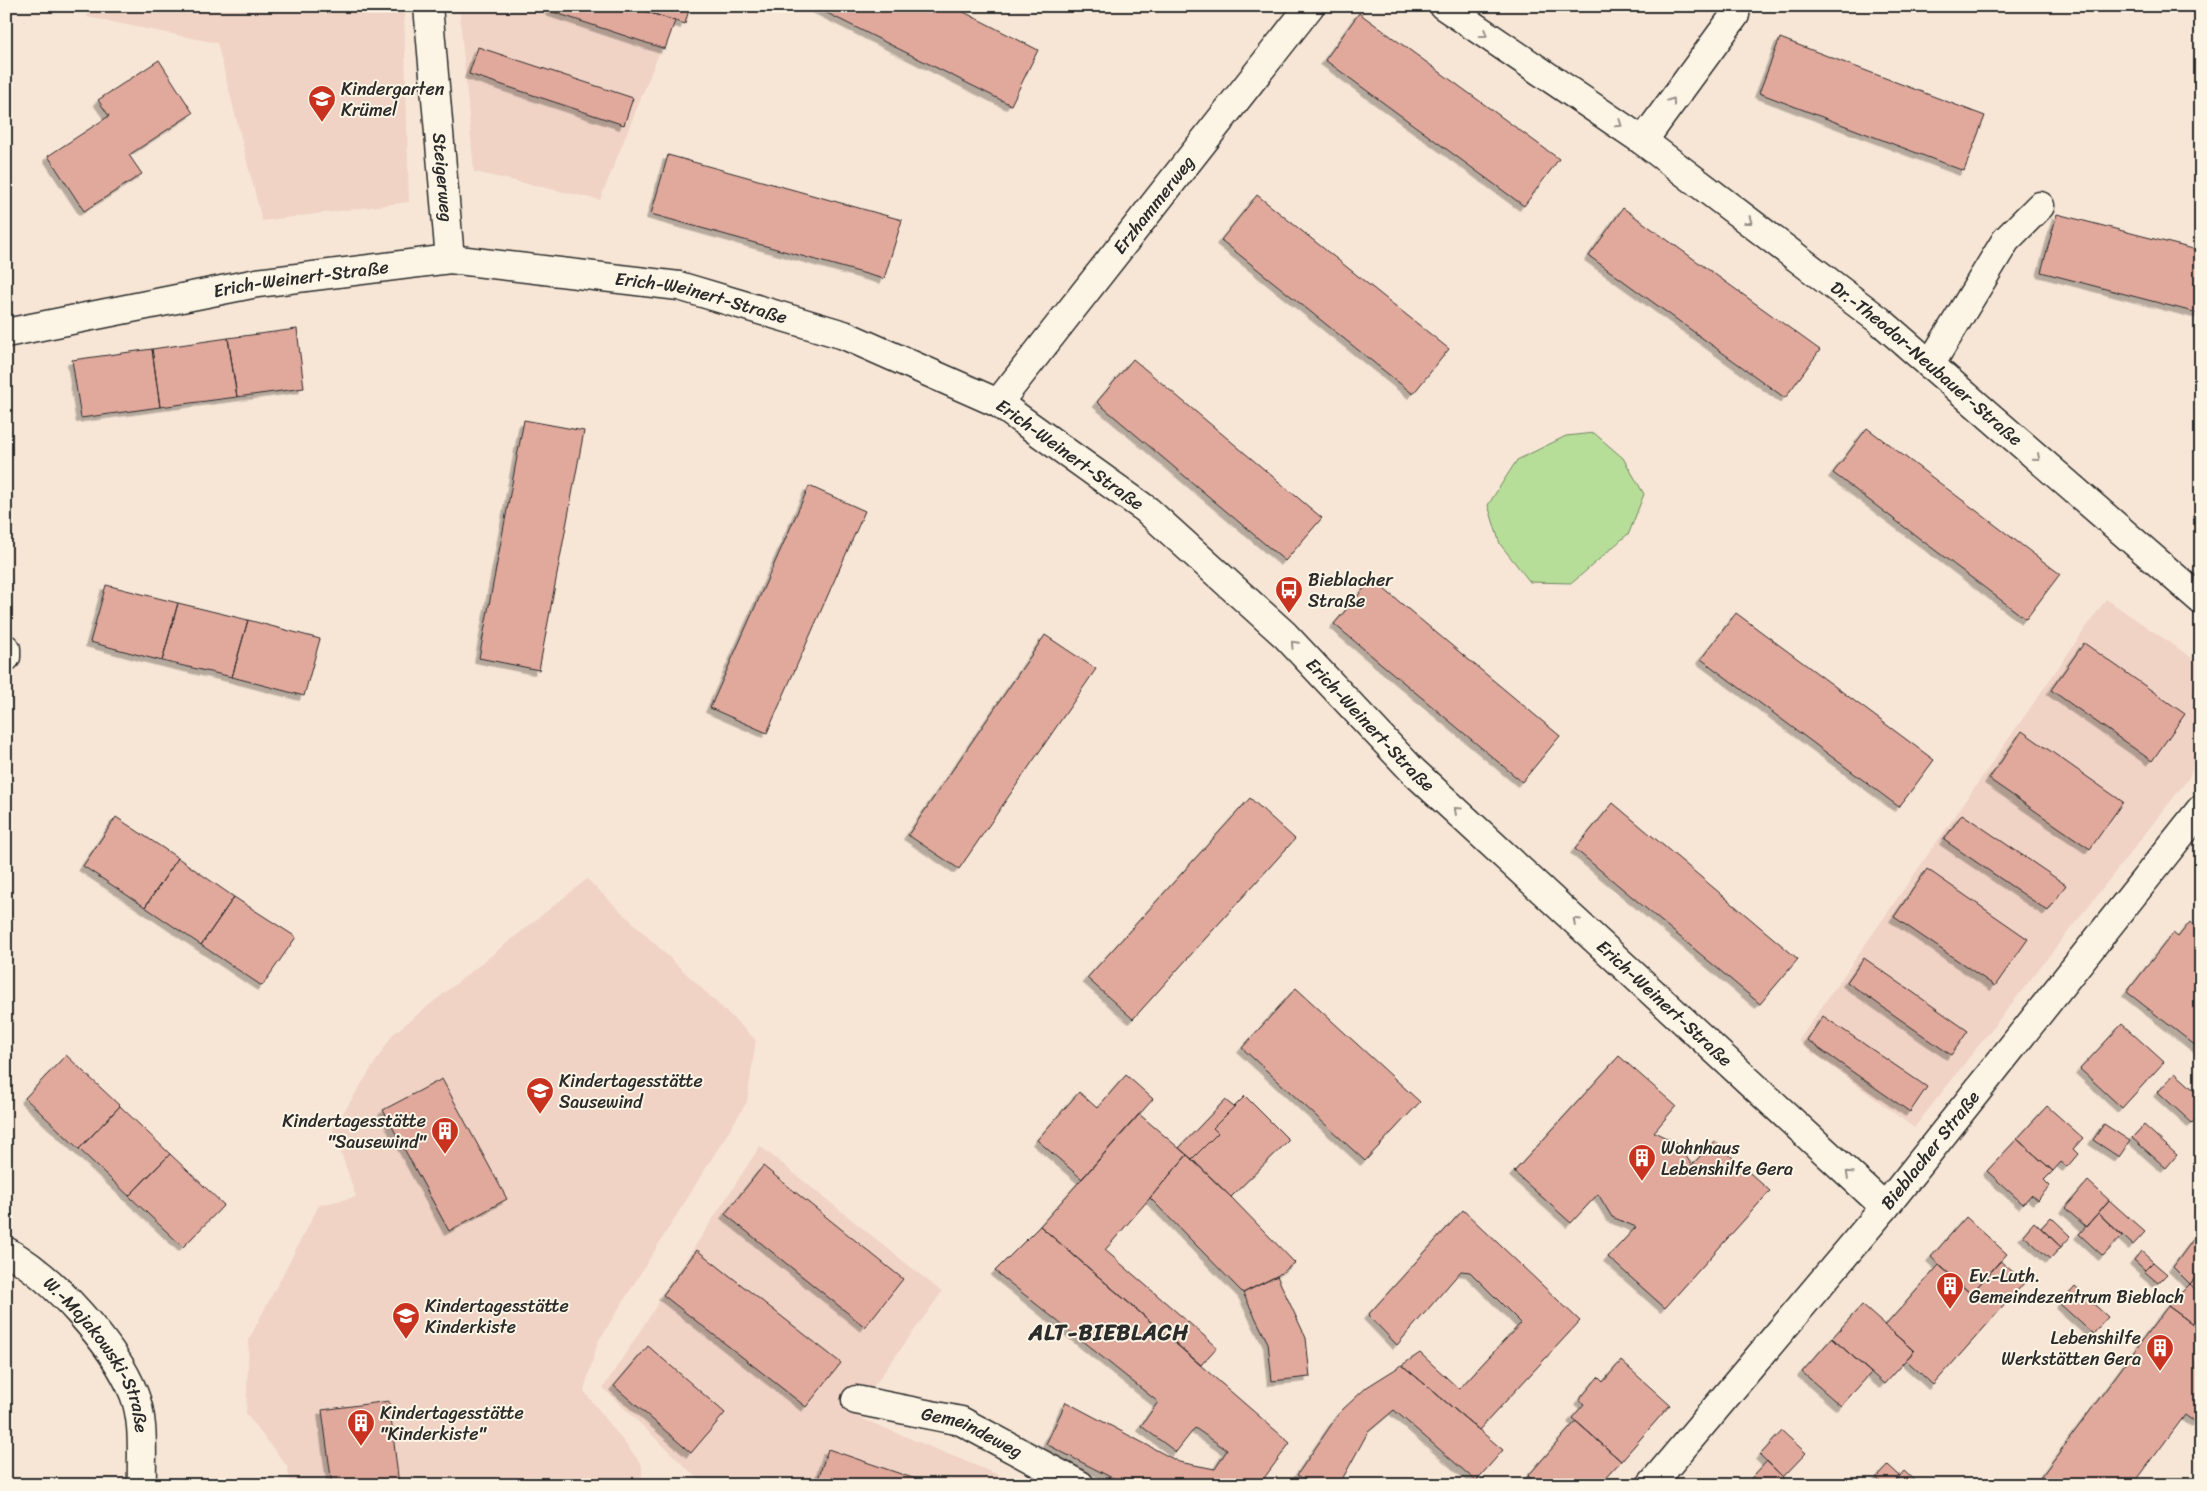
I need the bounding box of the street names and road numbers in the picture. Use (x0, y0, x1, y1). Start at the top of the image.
street label: Steigerweg (423, 131, 463, 223)
street label: Erzhammerweg (1104, 148, 1203, 262)
street label: Erich-Weinert-Straße (211, 251, 390, 307)
street label: Erich-Weinert-Straße (613, 263, 791, 333)
street label: Dr.-Theodor-Neubauer-Straße (1823, 272, 2030, 454)
street label: Erich-Weinert-Straße (989, 390, 1151, 519)
street label: Erich-Weinert-Straße (1298, 650, 1443, 800)
street label: Erich-Weinert-Straße (1589, 931, 1740, 1075)
street label: Bieblacher Straße (1872, 1083, 1988, 1217)
street label: W.-Majakowski-Straße (36, 1268, 157, 1434)
street label: Gemeindeweg (919, 1397, 1028, 1467)

